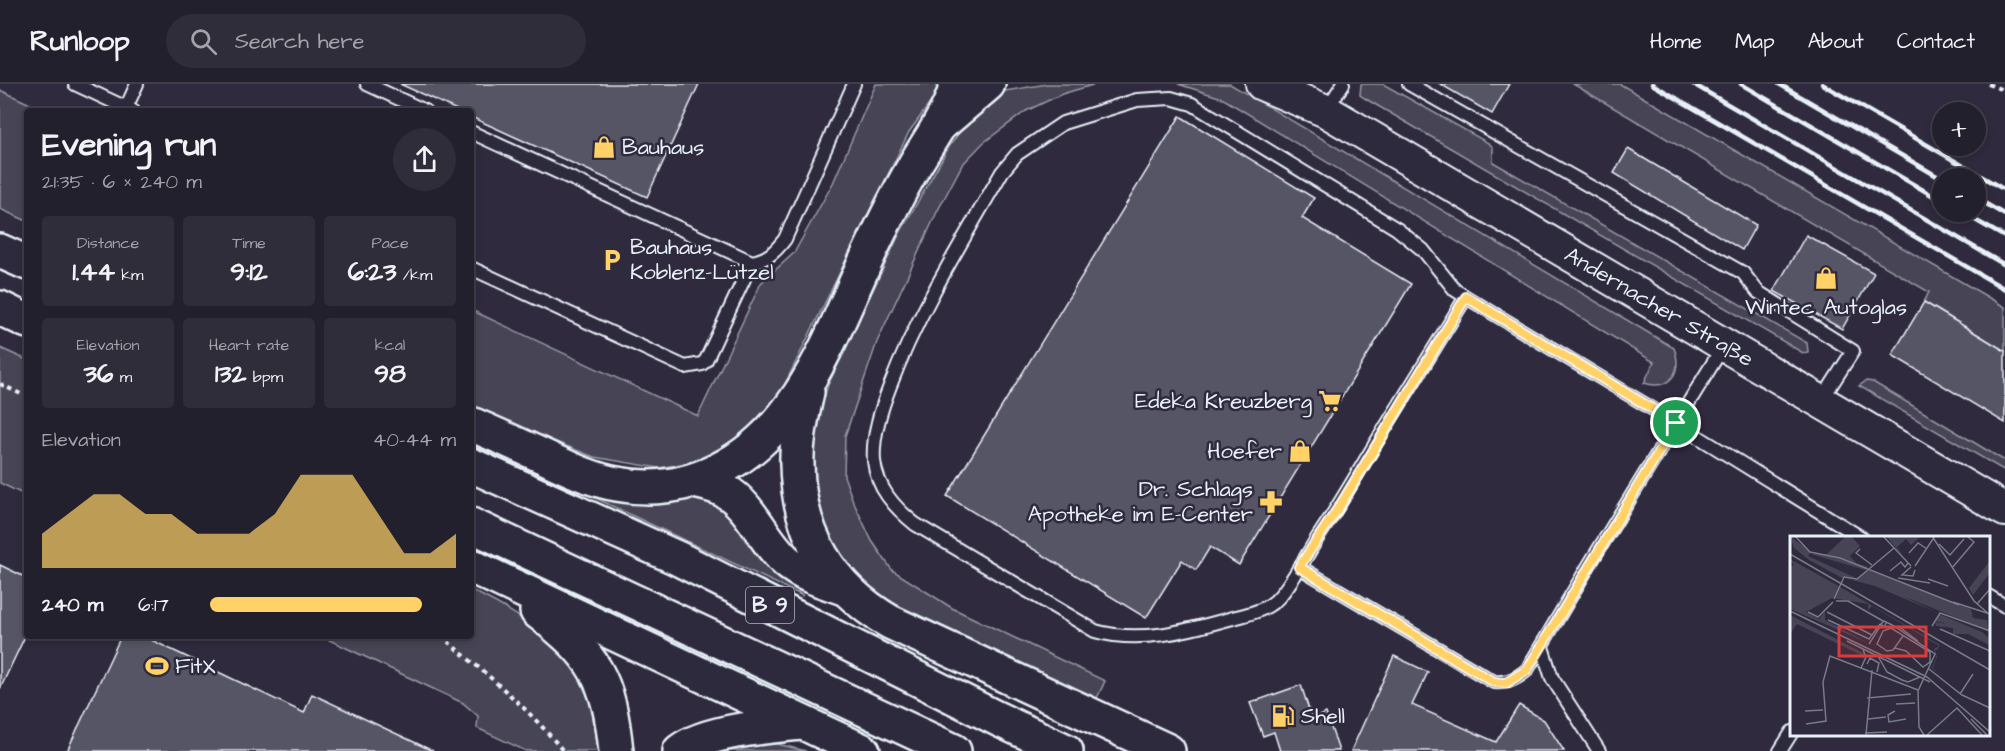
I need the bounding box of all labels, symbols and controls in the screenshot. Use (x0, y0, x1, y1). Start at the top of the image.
search box (166, 14, 586, 68)
text: Runloop (30, 22, 130, 61)
icon: search (187, 25, 220, 58)
text: Search here (235, 26, 365, 57)
text: Home (1650, 27, 1702, 56)
text: Map (1735, 27, 1775, 56)
text: About (1808, 27, 1864, 56)
text: Contact (1897, 27, 1975, 56)
map controls (1932, 102, 1986, 222)
button: + (1932, 102, 1986, 156)
text: Evening run (42, 122, 216, 168)
button: share (393, 128, 456, 191)
place label: Bauhaus (622, 132, 704, 163)
shop icon: Bauhaus (591, 134, 617, 160)
text: 21:35 · 6 × 240 m (42, 168, 202, 196)
button: − (1932, 168, 1986, 222)
text: Distance (77, 232, 139, 254)
text: Time (232, 232, 266, 254)
text: Pace (371, 232, 409, 254)
place label: Bauhaus Koblenz-Lützel (630, 232, 774, 288)
street label: Andernacher Straße (1559, 239, 1760, 375)
parking icon: Bauhaus Koblenz-Lützel (599, 247, 625, 273)
text: 1.44 (72, 254, 115, 290)
text: 9:12 (230, 254, 268, 290)
text: 6:23 (348, 254, 396, 290)
text: km (115, 264, 144, 286)
text: /km (396, 264, 432, 286)
shop icon: Wintec Autoglas (1813, 265, 1839, 291)
place label: Wintec Autoglas (1745, 292, 1907, 324)
text: Elevation (77, 334, 139, 356)
text: Heart rate (209, 334, 289, 356)
text: kcal (375, 334, 405, 356)
text: 36 (84, 356, 113, 392)
text: 132 (215, 356, 246, 392)
text: 98 (374, 356, 406, 392)
text: m (113, 366, 132, 388)
text: bpm (246, 366, 283, 388)
place label: Edeka Kreuzberg (1135, 386, 1312, 418)
supermarket icon: Edeka Kreuzberg (1317, 388, 1343, 414)
pin (1650, 397, 1701, 448)
icon: arrive (1659, 406, 1692, 439)
text: Elevation (42, 426, 121, 454)
text: 40–44 m (373, 426, 456, 454)
place label: Hoefer (1207, 436, 1282, 467)
shop icon: Hoefer (1287, 438, 1313, 464)
place label: Dr. Schlags Apotheke im E-Center (1028, 474, 1253, 530)
pharmacy icon: Dr. Schlags Apotheke im E-Center (1258, 489, 1284, 515)
inset map (1790, 536, 1990, 736)
road number: B 9 (746, 587, 794, 623)
text: 240 m (42, 591, 103, 619)
text: 6:17 (138, 591, 169, 619)
place label: FitX (175, 651, 216, 682)
sports icon: FitX (144, 653, 170, 679)
place label: Shell (1301, 701, 1345, 732)
fuel station icon: Shell (1270, 703, 1296, 729)

